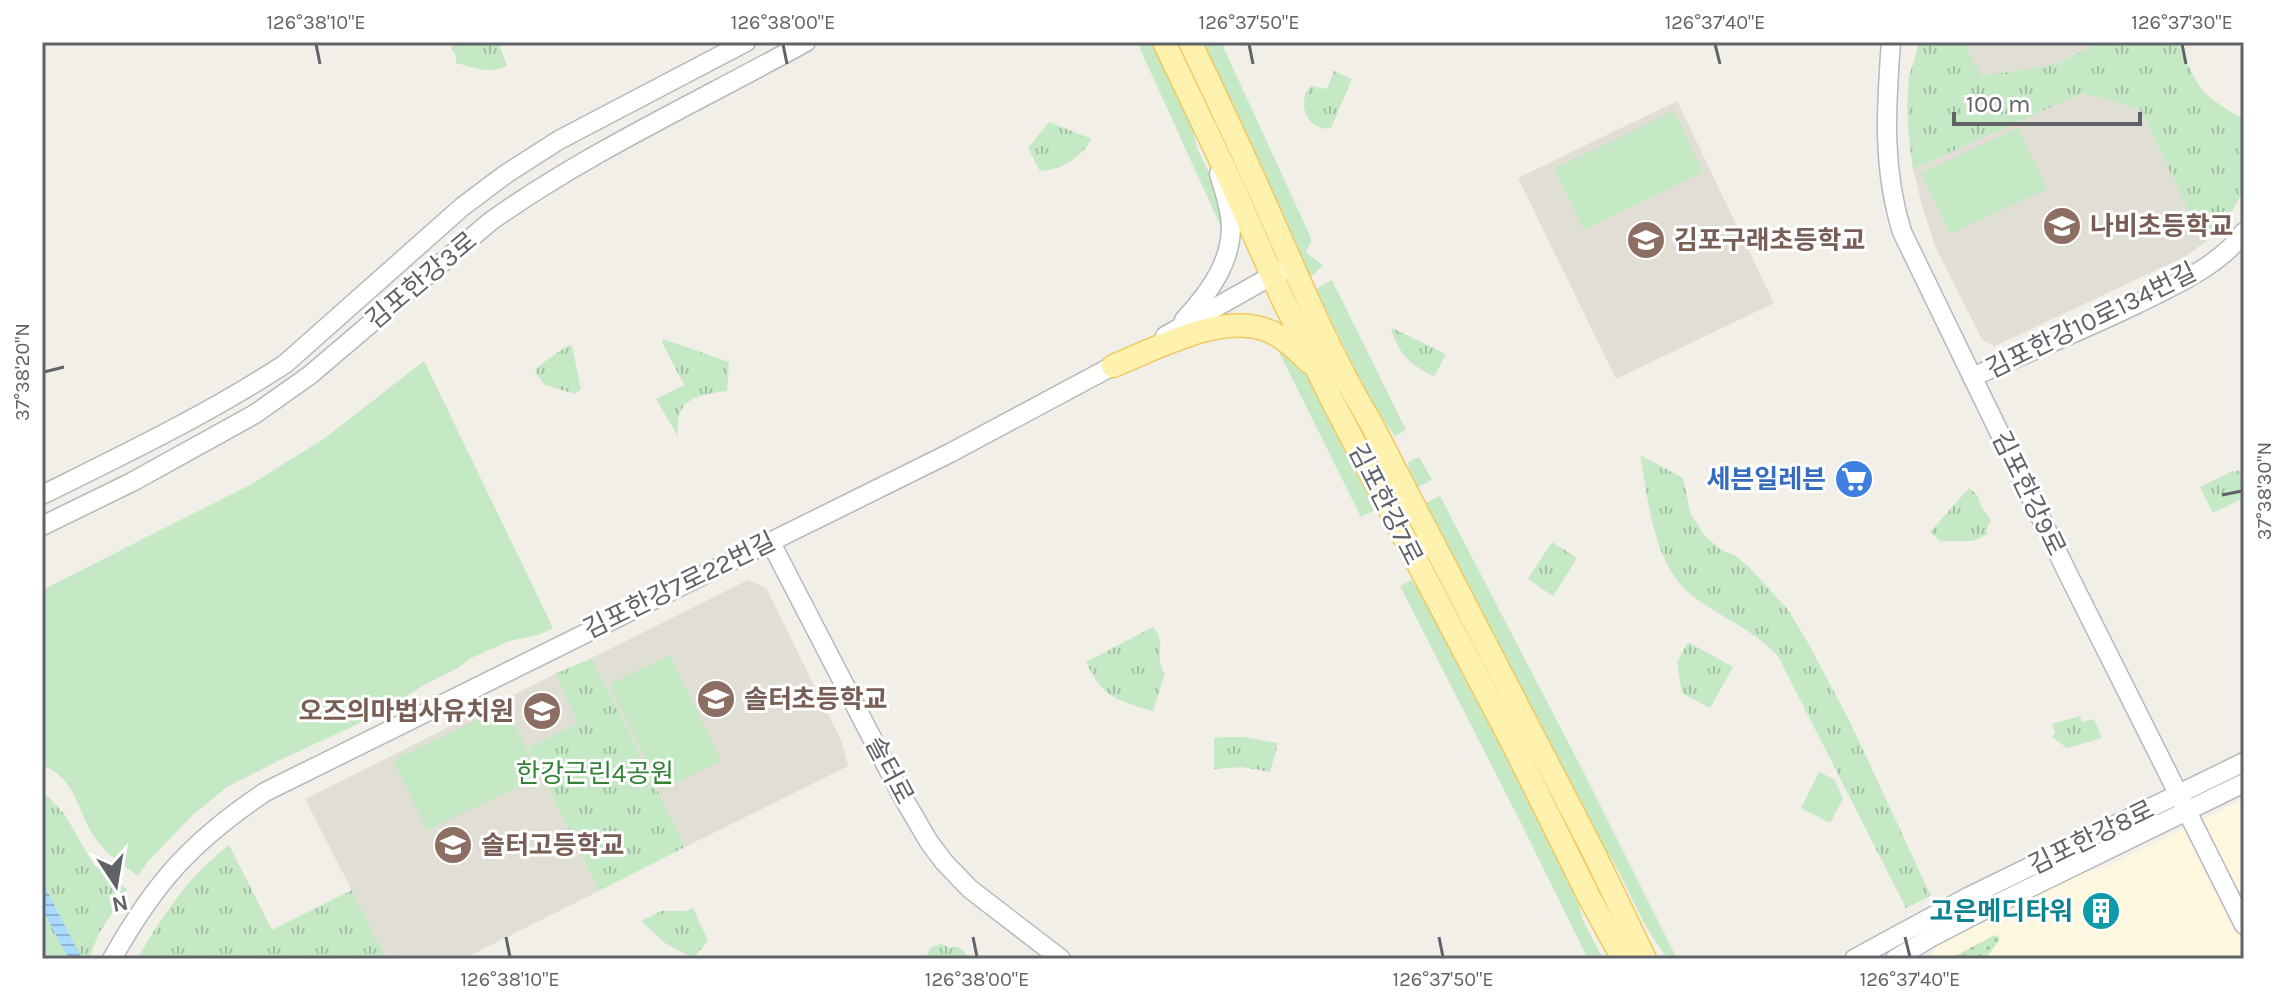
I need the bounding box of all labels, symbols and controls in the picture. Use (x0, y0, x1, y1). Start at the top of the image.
text: 126°38'10"E (266, 11, 366, 34)
text: 126°38'00"E (731, 11, 835, 34)
text: 126°37'50"E (1199, 11, 1299, 34)
text: 126°37'40"E (1665, 11, 1765, 34)
text: 126°37'30"E (2131, 11, 2233, 34)
scale bar (1954, 76, 2140, 126)
text: 100 m (1966, 90, 2031, 118)
school or university icon: 나비초등학교 (2041, 205, 2083, 247)
place label: 나비초등학교 (2090, 211, 2234, 242)
school or university icon: 김포구래초등학교 (1625, 219, 1667, 261)
street label: 김포한강3로 (360, 225, 483, 336)
place label: 김포구래초등학교 (1674, 225, 1865, 256)
street label: 김포한강10로134번길 (1981, 256, 2201, 385)
text: 37°38'20"N (11, 323, 34, 421)
street label: 김포한강9로 (1985, 426, 2072, 561)
street label: 김포한강7로 (1342, 438, 1429, 570)
text: 37°38'30"N (2253, 442, 2276, 540)
supermarket icon: 세븐일레븐 (1833, 458, 1875, 500)
place label: 세븐일레븐 (1706, 464, 1826, 495)
street label: 김포한강7로22번길 (578, 526, 780, 645)
school or university icon: 솔터초등학교 (695, 678, 737, 720)
place label: 솔터초등학교 (744, 684, 888, 715)
school or university icon: 오즈의마법사유치원 (521, 690, 563, 732)
place label: 오즈의마법사유치원 (299, 696, 514, 727)
street label: 솔터로 (859, 731, 920, 809)
park label: 한강근린4공원 (516, 758, 674, 789)
street label: 김포한강8로 (2023, 794, 2159, 881)
school or university icon: 솔터고등학교 (432, 824, 474, 866)
place label: 솔터고등학교 (481, 830, 625, 861)
north arrow (76, 845, 156, 925)
text: N (110, 889, 130, 918)
building icon: 고은메디타워 (2080, 890, 2122, 932)
place label: 고은메디타워 (1929, 896, 2073, 927)
text: 126°38'10"E (460, 968, 560, 991)
text: 126°38'00"E (925, 968, 1029, 991)
text: 126°37'50"E (1393, 968, 1493, 991)
text: 126°37'40"E (1860, 968, 1960, 991)

